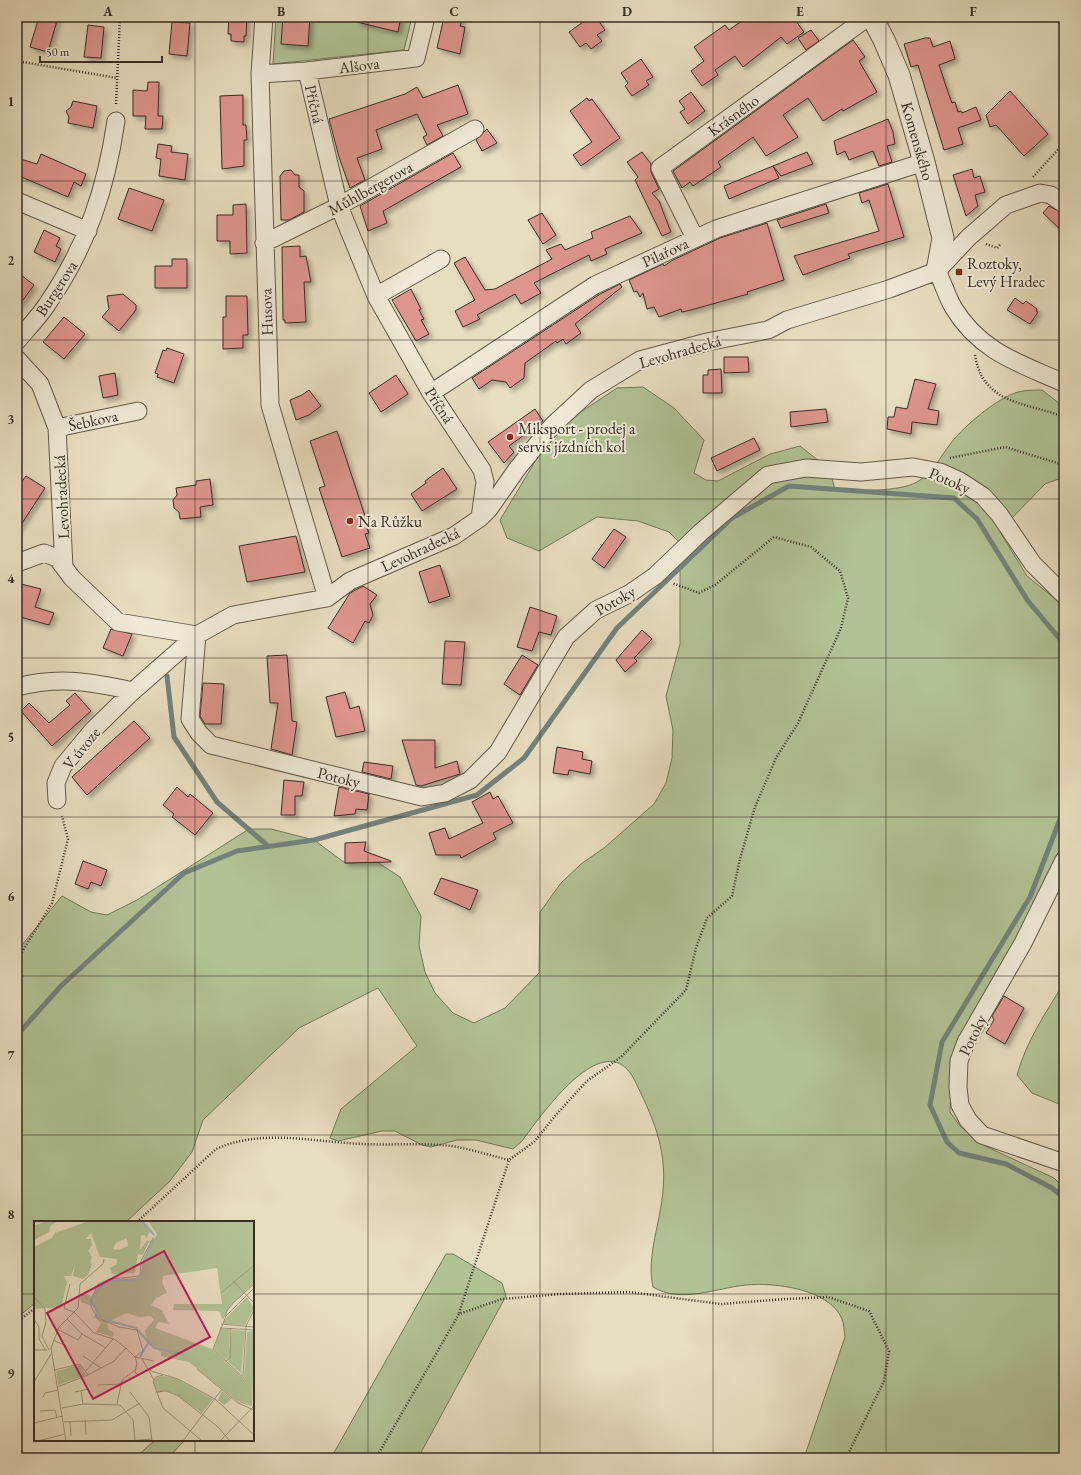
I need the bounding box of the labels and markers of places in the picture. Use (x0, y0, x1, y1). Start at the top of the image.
place label: Roztoky, Levý Hradec (967, 253, 1045, 292)
marker: Roztoky, Levý Hradec (954, 267, 964, 277)
place label: Miksport - prodej a servis jízdních kol (518, 418, 636, 457)
marker: Miksport - prodej a servis jízdních kol (505, 432, 515, 442)
place label: Na Růžku (358, 511, 423, 532)
marker: Na Růžku (345, 516, 355, 526)

